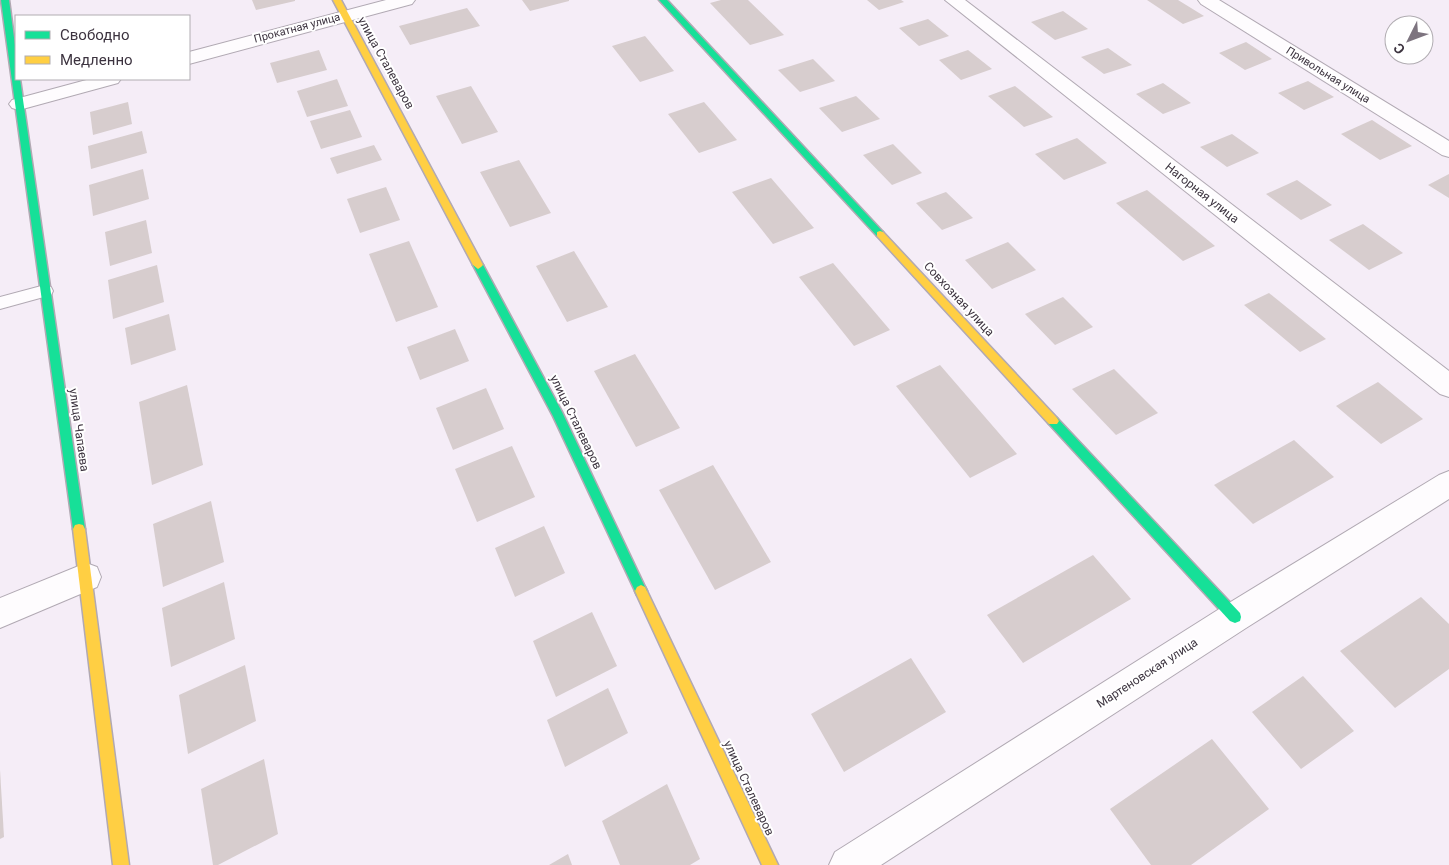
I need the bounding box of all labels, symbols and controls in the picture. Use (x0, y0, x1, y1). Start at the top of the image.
street label: Прокатная улица (252, 10, 342, 46)
legend (15, 15, 190, 80)
street label: улица Сталеваров (355, 15, 417, 112)
north arrow (1384, 15, 1434, 65)
text: Свободно (60, 26, 129, 44)
text: С (1390, 40, 1408, 57)
street label: Привольная улица (1284, 44, 1372, 106)
text: Медленно (60, 51, 133, 69)
street label: Нагорная улица (1162, 160, 1242, 226)
street label: Совхозная улица (921, 259, 997, 339)
street label: улица Сталеваров (547, 373, 605, 472)
street label: улица Чапаева (66, 387, 92, 473)
street label: Мартеновская улица (1094, 635, 1200, 711)
street label: улица Сталеваров (721, 738, 777, 838)

